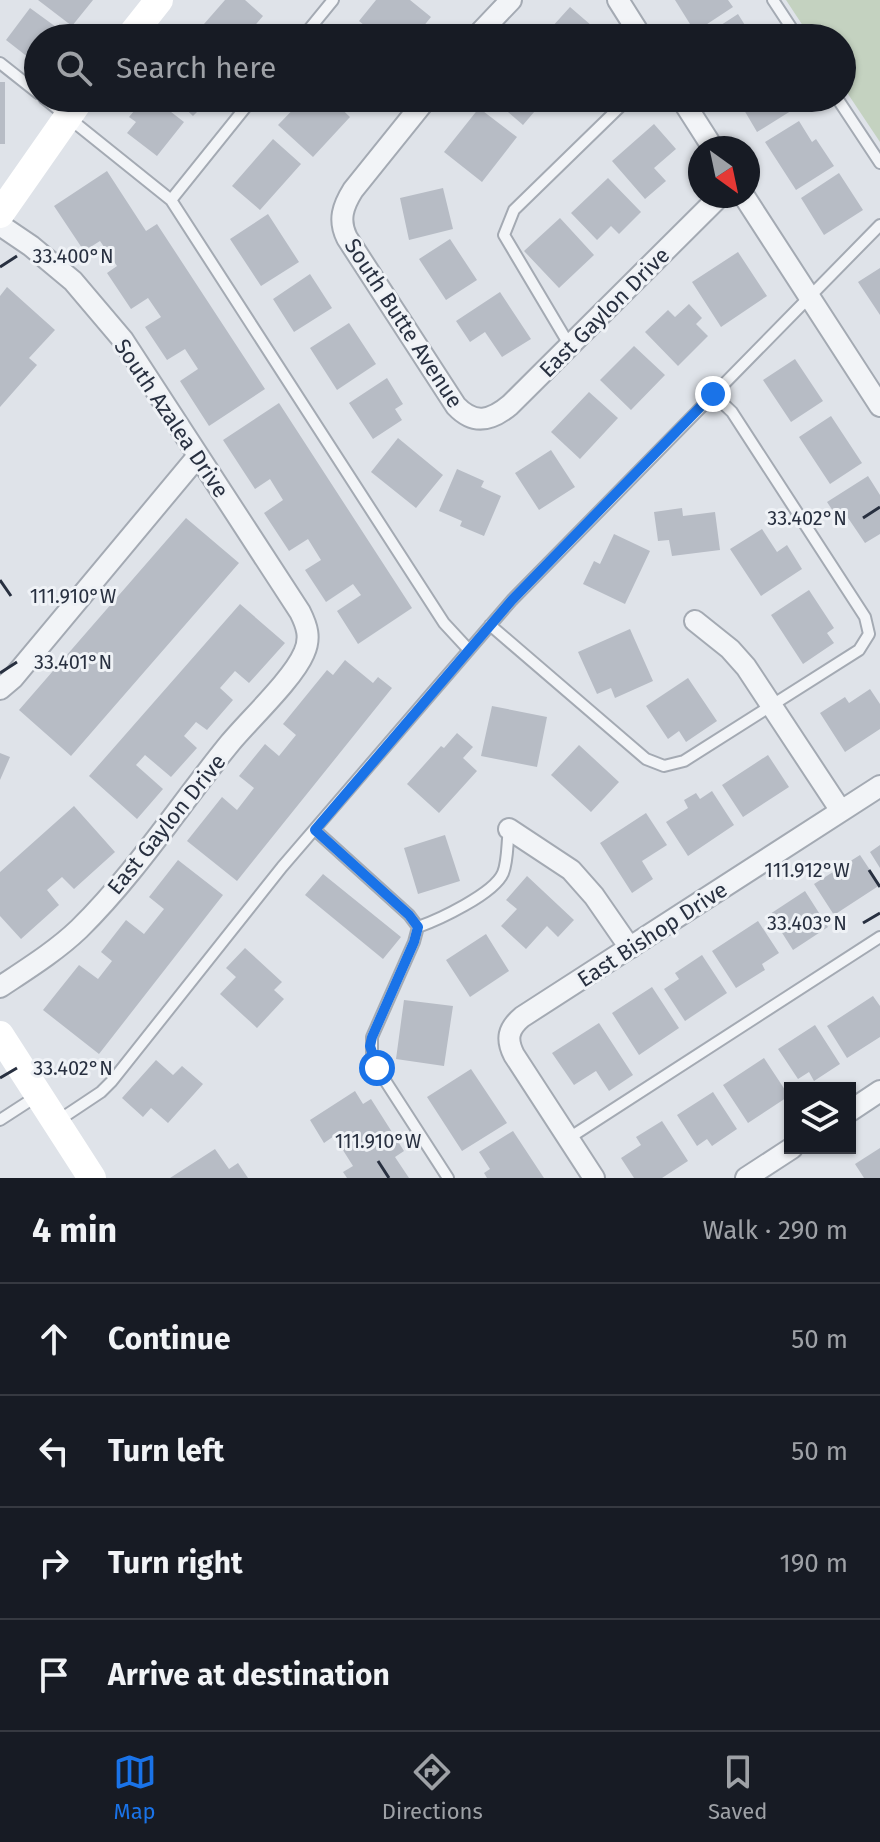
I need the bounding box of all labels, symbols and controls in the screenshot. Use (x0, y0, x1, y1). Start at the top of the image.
search box (24, 24, 856, 112)
icon: search (52, 46, 96, 90)
text: Search here (116, 50, 276, 86)
north arrow (688, 136, 760, 208)
street label: South Butte Avenue (339, 233, 469, 413)
street label: East Gaylon Drive (534, 242, 675, 383)
text: 33.400°N (32, 244, 114, 268)
street label: South Azalea Drive (109, 334, 235, 503)
route end (695, 376, 731, 412)
text: 33.402°N (767, 506, 847, 530)
text: 111.910°W (30, 584, 117, 608)
text: 33.401°N (34, 650, 112, 674)
street label: East Gaylon Drive (101, 749, 231, 900)
text: 111.912°W (764, 858, 850, 882)
street label: East Bishop Drive (572, 876, 732, 993)
text: 33.403°N (767, 911, 847, 935)
route start (359, 1050, 395, 1086)
text: 33.402°N (33, 1056, 113, 1080)
map controls (784, 1082, 856, 1154)
button: layers (784, 1082, 856, 1154)
text: 111.910°W (335, 1129, 422, 1153)
text: 4 min (32, 1210, 117, 1251)
text: Walk · 290 m (703, 1215, 848, 1246)
icon: ahead (32, 1317, 76, 1361)
text: Continue (108, 1321, 231, 1357)
text: 50 m (791, 1324, 848, 1355)
icon: left (32, 1429, 76, 1473)
text: Turn left (108, 1433, 224, 1469)
text: 50 m (791, 1436, 848, 1467)
icon: right (32, 1541, 76, 1585)
text: Turn right (108, 1545, 243, 1581)
text: 190 m (779, 1548, 848, 1579)
icon: arrive (32, 1653, 76, 1697)
text: Arrive at destination (108, 1657, 390, 1693)
tab: Map (113, 1750, 157, 1825)
tab: Directions (382, 1750, 483, 1825)
tab: Saved (708, 1750, 767, 1825)

